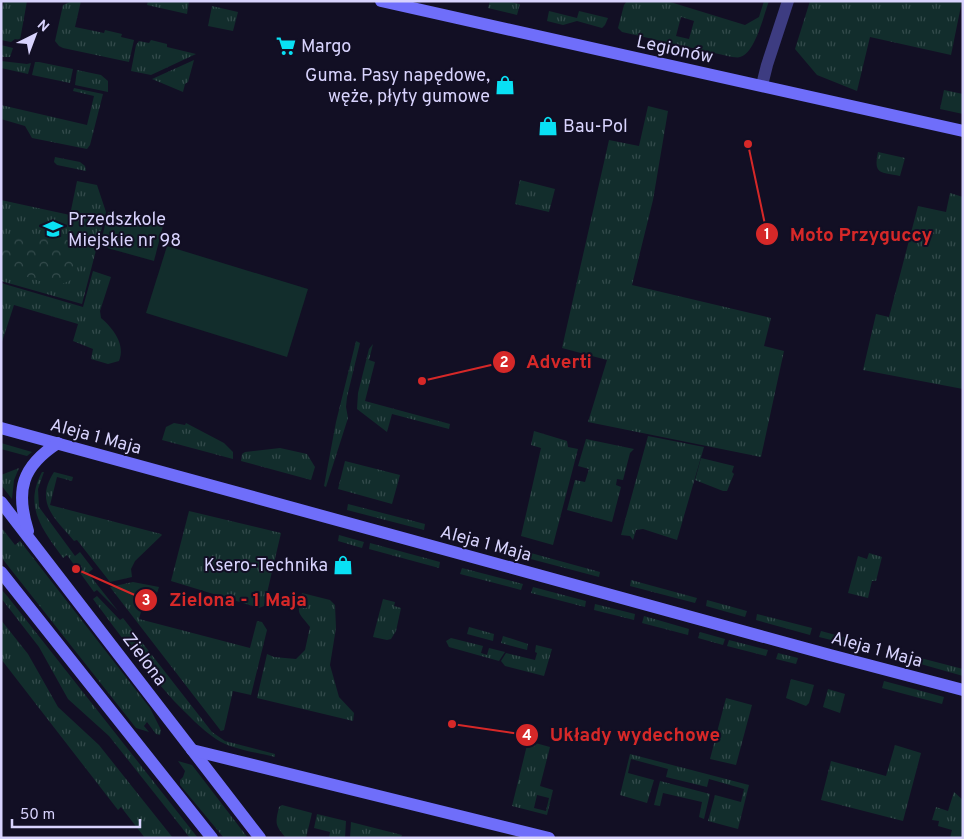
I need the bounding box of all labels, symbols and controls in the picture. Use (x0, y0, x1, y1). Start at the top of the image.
north arrow (10, 10, 60, 60)
text: N (33, 17, 52, 36)
street label: Legionów (634, 31, 715, 70)
supermarket icon: Margo (275, 35, 297, 57)
place label: Margo (301, 36, 351, 59)
place label: Guma. Pasy napędowe, węże, płyty gumowe (305, 65, 490, 109)
shop icon: Guma. Pasy napędowe, węże, płyty gumowe (494, 74, 516, 96)
shop icon: Bau-Pol (537, 115, 559, 137)
place label: Bau-Pol (563, 116, 628, 139)
place label: Przedszkole Miejskie nr 98 (68, 209, 181, 253)
callout: Moto Przyguccy (755, 217, 942, 251)
school or university icon: Przedszkole Miejskie nr 98 (42, 218, 64, 240)
text: Moto Przyguccy (790, 224, 933, 248)
text: 1 (764, 226, 770, 245)
callout: Adverti (491, 345, 602, 379)
text: Adverti (526, 351, 592, 375)
text: 2 (499, 354, 509, 373)
street label: Aleja 1 Maja (47, 414, 144, 461)
street label: Aleja 1 Maja (437, 521, 534, 568)
shop icon: Ksero-Technika (332, 554, 354, 576)
place label: Ksero-Technika (204, 555, 328, 578)
callout: Zielona - 1 Maja (134, 583, 316, 617)
text: Zielona - 1 Maja (169, 589, 307, 613)
text: 3 (142, 592, 151, 611)
street label: Aleja 1 Maja (828, 627, 925, 674)
street label: Zielona (116, 629, 171, 691)
callout: Układy wydechowe (515, 718, 730, 752)
text: Układy wydechowe (550, 724, 720, 748)
text: 4 (522, 727, 532, 746)
scale bar (12, 796, 140, 828)
text: 50 m (20, 806, 55, 825)

